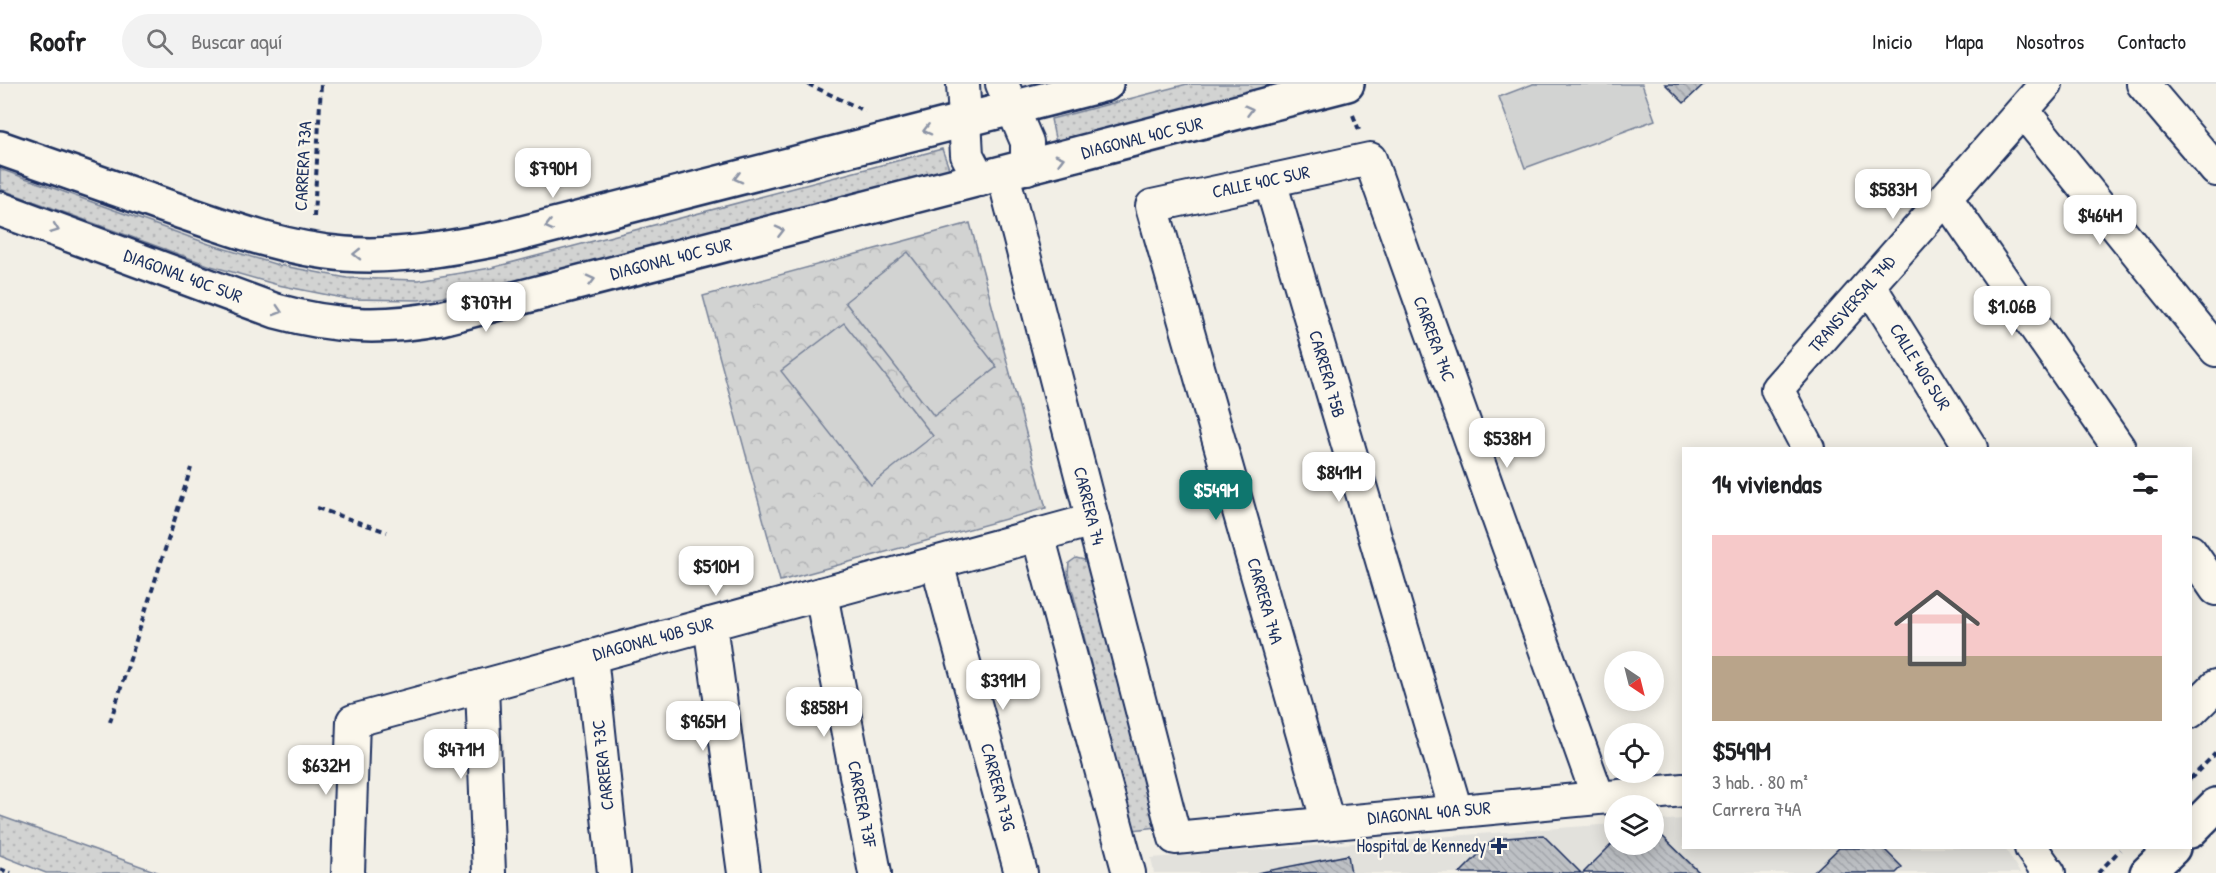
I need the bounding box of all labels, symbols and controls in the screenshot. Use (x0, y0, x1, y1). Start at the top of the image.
search box (122, 14, 542, 68)
text: Roofr (30, 22, 86, 60)
icon: search (143, 25, 176, 58)
text: Buscar aquí (191, 26, 283, 56)
text: Inicio (1872, 27, 1912, 56)
text: Mapa (1945, 27, 1983, 56)
text: Nosotros (2016, 27, 2084, 56)
text: Contacto (2117, 27, 2186, 56)
one-way arrow (1244, 105, 1254, 118)
street label: DIAGONAL 40C SUR (1078, 110, 1205, 165)
street label: CARRERA 73A (288, 120, 317, 211)
one-way arrow (922, 122, 932, 135)
pin: $790M (511, 148, 595, 199)
text: $790M (529, 154, 577, 181)
one-way arrow (1054, 154, 1065, 166)
street label: CALLE 40C SUR (1210, 159, 1312, 204)
pin: $583M (1851, 169, 1935, 220)
one-way arrow (733, 171, 744, 183)
text: $583M (1869, 175, 1917, 202)
pin: $464M (2058, 195, 2142, 246)
text: $464M (2077, 201, 2123, 228)
one-way arrow (544, 219, 554, 232)
one-way arrow (49, 222, 60, 235)
one-way arrow (775, 226, 785, 239)
street label: DIAGONAL 40C SUR (607, 231, 734, 286)
street label: DIAGONAL 40C SUR (120, 242, 246, 309)
one-way arrow (352, 248, 361, 260)
street label: TRANSVERSAL 74D (1802, 249, 1901, 358)
one-way arrow (586, 274, 596, 287)
pin: $707M (444, 282, 528, 333)
pin: $1.06B (1963, 286, 2061, 337)
text: $707M (461, 288, 511, 315)
street label: CARRERA 74C (1407, 292, 1462, 385)
text: $1.06B (1988, 292, 2036, 319)
one-way arrow (272, 303, 283, 316)
street label: CALLE 40G SUR (1884, 319, 1957, 415)
street label: CARRERA 75B (1303, 327, 1352, 420)
pin: $538M (1465, 418, 1549, 469)
text: $538M (1483, 424, 1531, 451)
pin: $841M (1297, 452, 1381, 503)
text: $841M (1316, 458, 1362, 485)
street label: CARRERA 74 (1068, 464, 1111, 548)
text: 14 viviendas (1712, 466, 1822, 501)
icon: filters (2129, 467, 2162, 500)
pin: $549M (1174, 470, 1258, 521)
text: $549M (1193, 476, 1239, 503)
pin: $510M (674, 546, 758, 597)
text: $510M (693, 552, 739, 579)
street label: CARRERA 74A (1241, 555, 1290, 647)
icon: home (1883, 574, 1991, 682)
street label: DIAGONAL 40B SUR (590, 610, 716, 667)
north arrow (1604, 651, 1664, 711)
map controls (1604, 651, 1664, 855)
pin: $391M (961, 660, 1045, 711)
text: $391M (980, 666, 1026, 693)
pin: $858M (782, 687, 866, 738)
text: $858M (800, 693, 848, 720)
pin: $965M (661, 701, 745, 752)
text: $965M (680, 707, 726, 734)
street label: CARRERA 73C (585, 718, 620, 812)
button: locate (1604, 723, 1664, 783)
pin: $471M (419, 729, 503, 780)
text: $549M (1712, 733, 1771, 768)
text: $471M (438, 735, 484, 762)
street label: CARRERA 73G (975, 740, 1022, 834)
pin: $632M (284, 745, 368, 796)
text: $632M (302, 751, 350, 778)
street label: CARRERA 73F (842, 758, 883, 851)
text: 3 hab. · 80 m² (1712, 768, 1808, 795)
street label: DIAGONAL 40A SUR (1366, 795, 1492, 830)
button: layers (1604, 795, 1664, 855)
text: Carrera 74A (1712, 795, 1801, 822)
place label: Hospital de Kennedy (1357, 833, 1486, 858)
marker: Hospital de Kennedy (1490, 837, 1508, 855)

